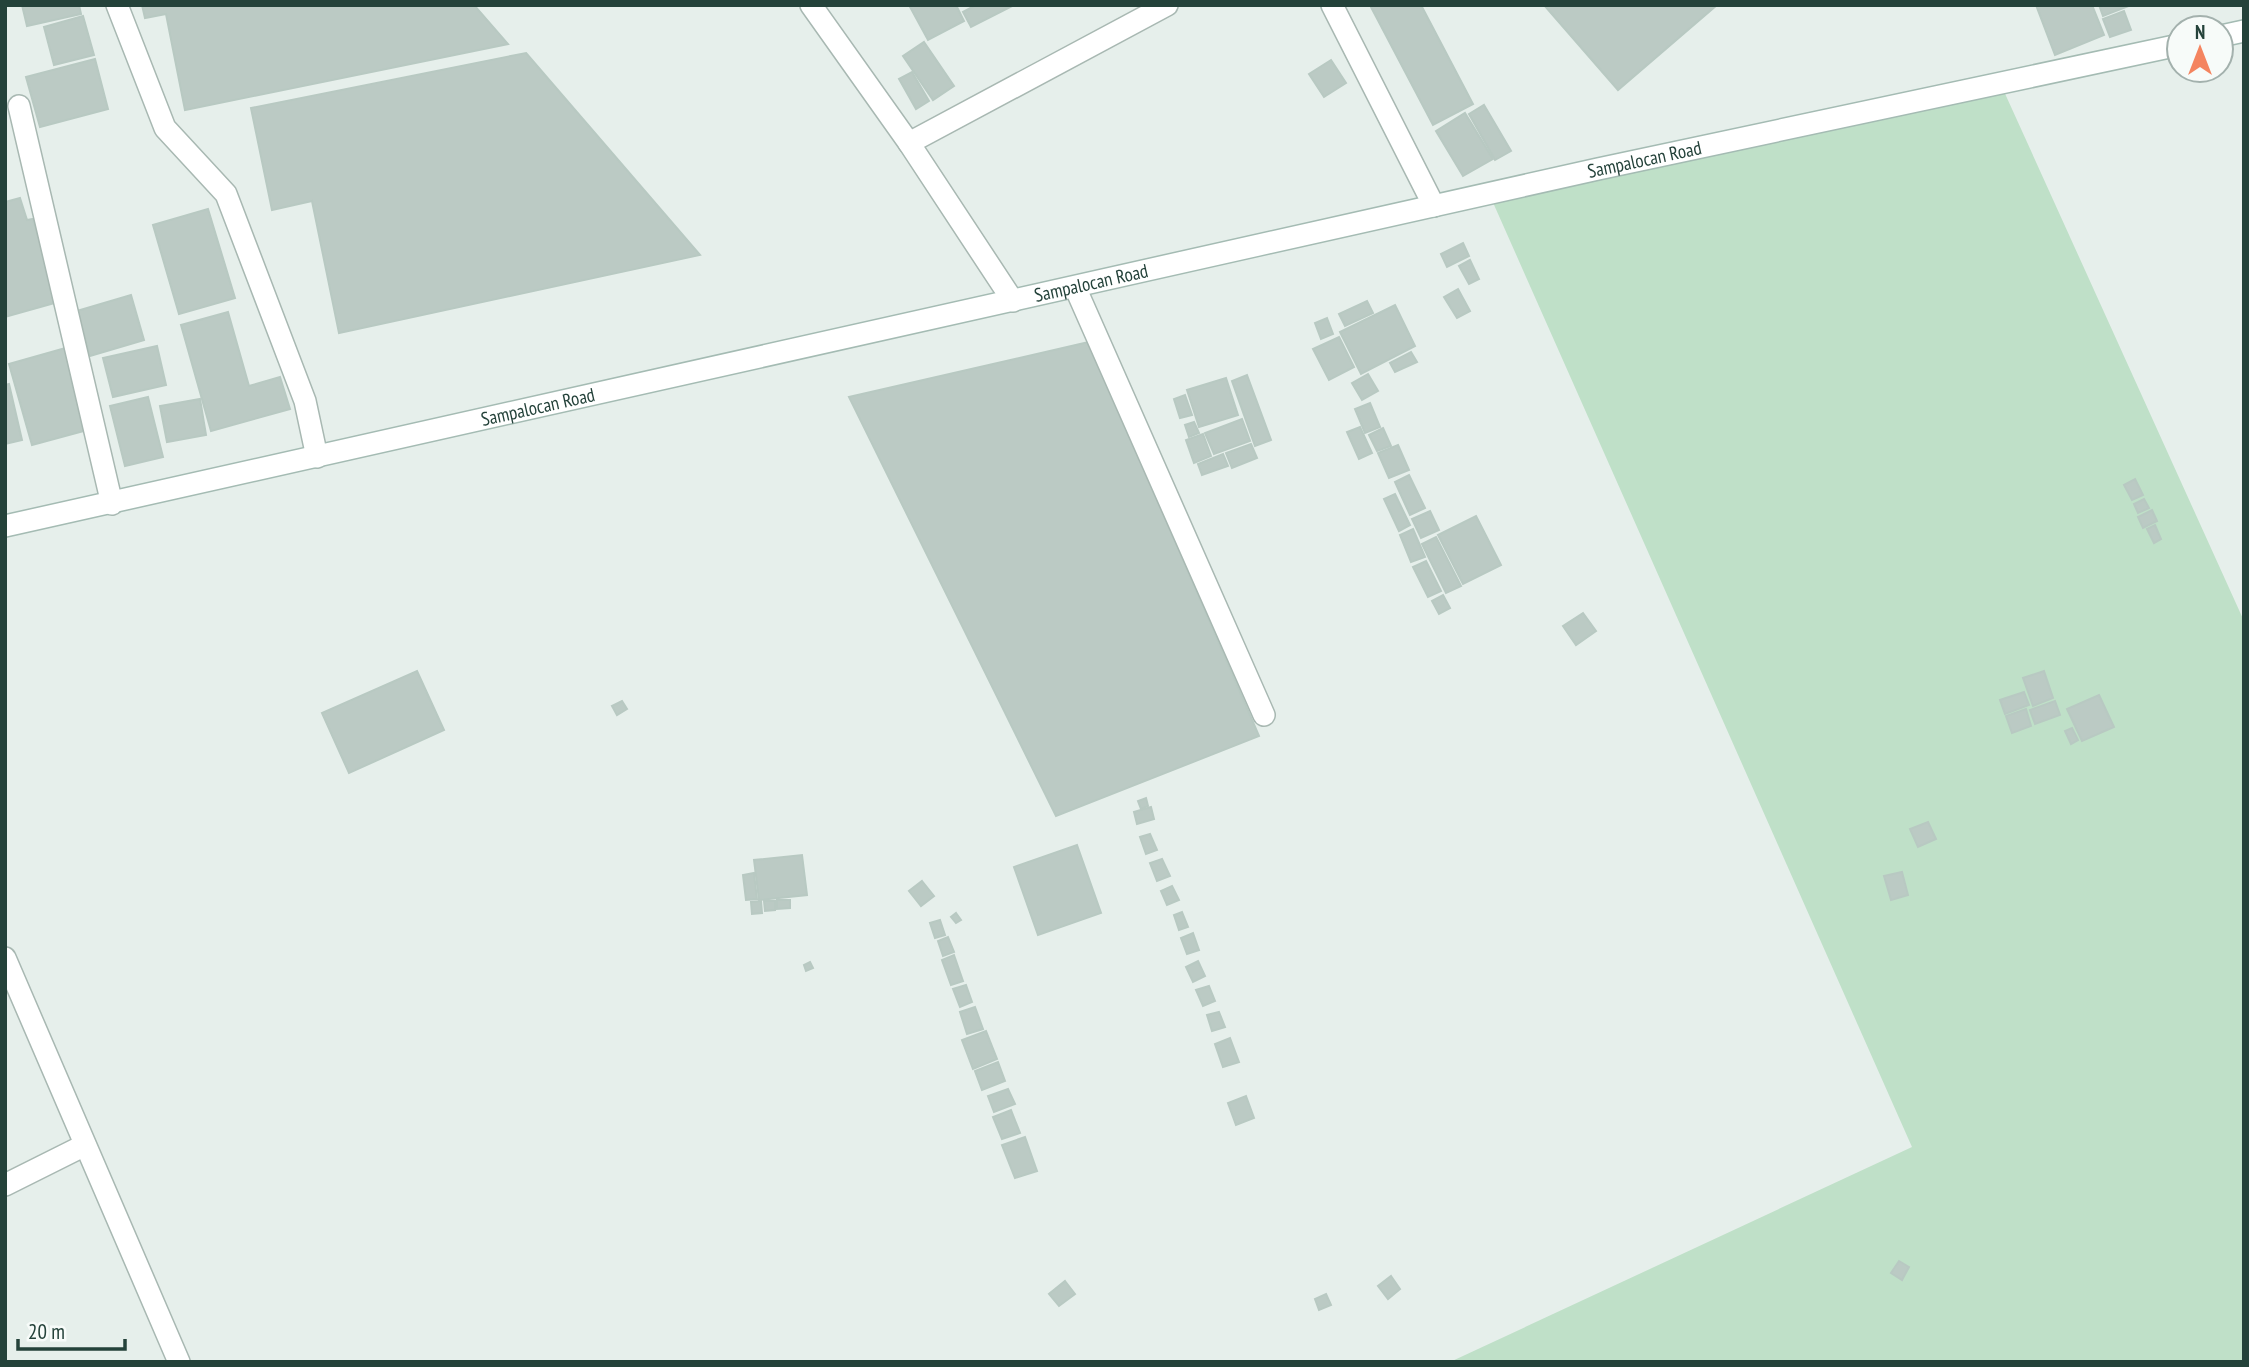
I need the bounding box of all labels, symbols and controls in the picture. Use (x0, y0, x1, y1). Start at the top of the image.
north arrow (2165, 14, 2235, 84)
text: N (2195, 20, 2205, 44)
street label: Sampalocan Road (1585, 135, 1704, 183)
street label: Sampalocan Road (1032, 258, 1150, 307)
street label: Sampalocan Road (479, 382, 597, 431)
scale bar (18, 1308, 124, 1352)
text: 20 m (28, 1318, 65, 1345)

